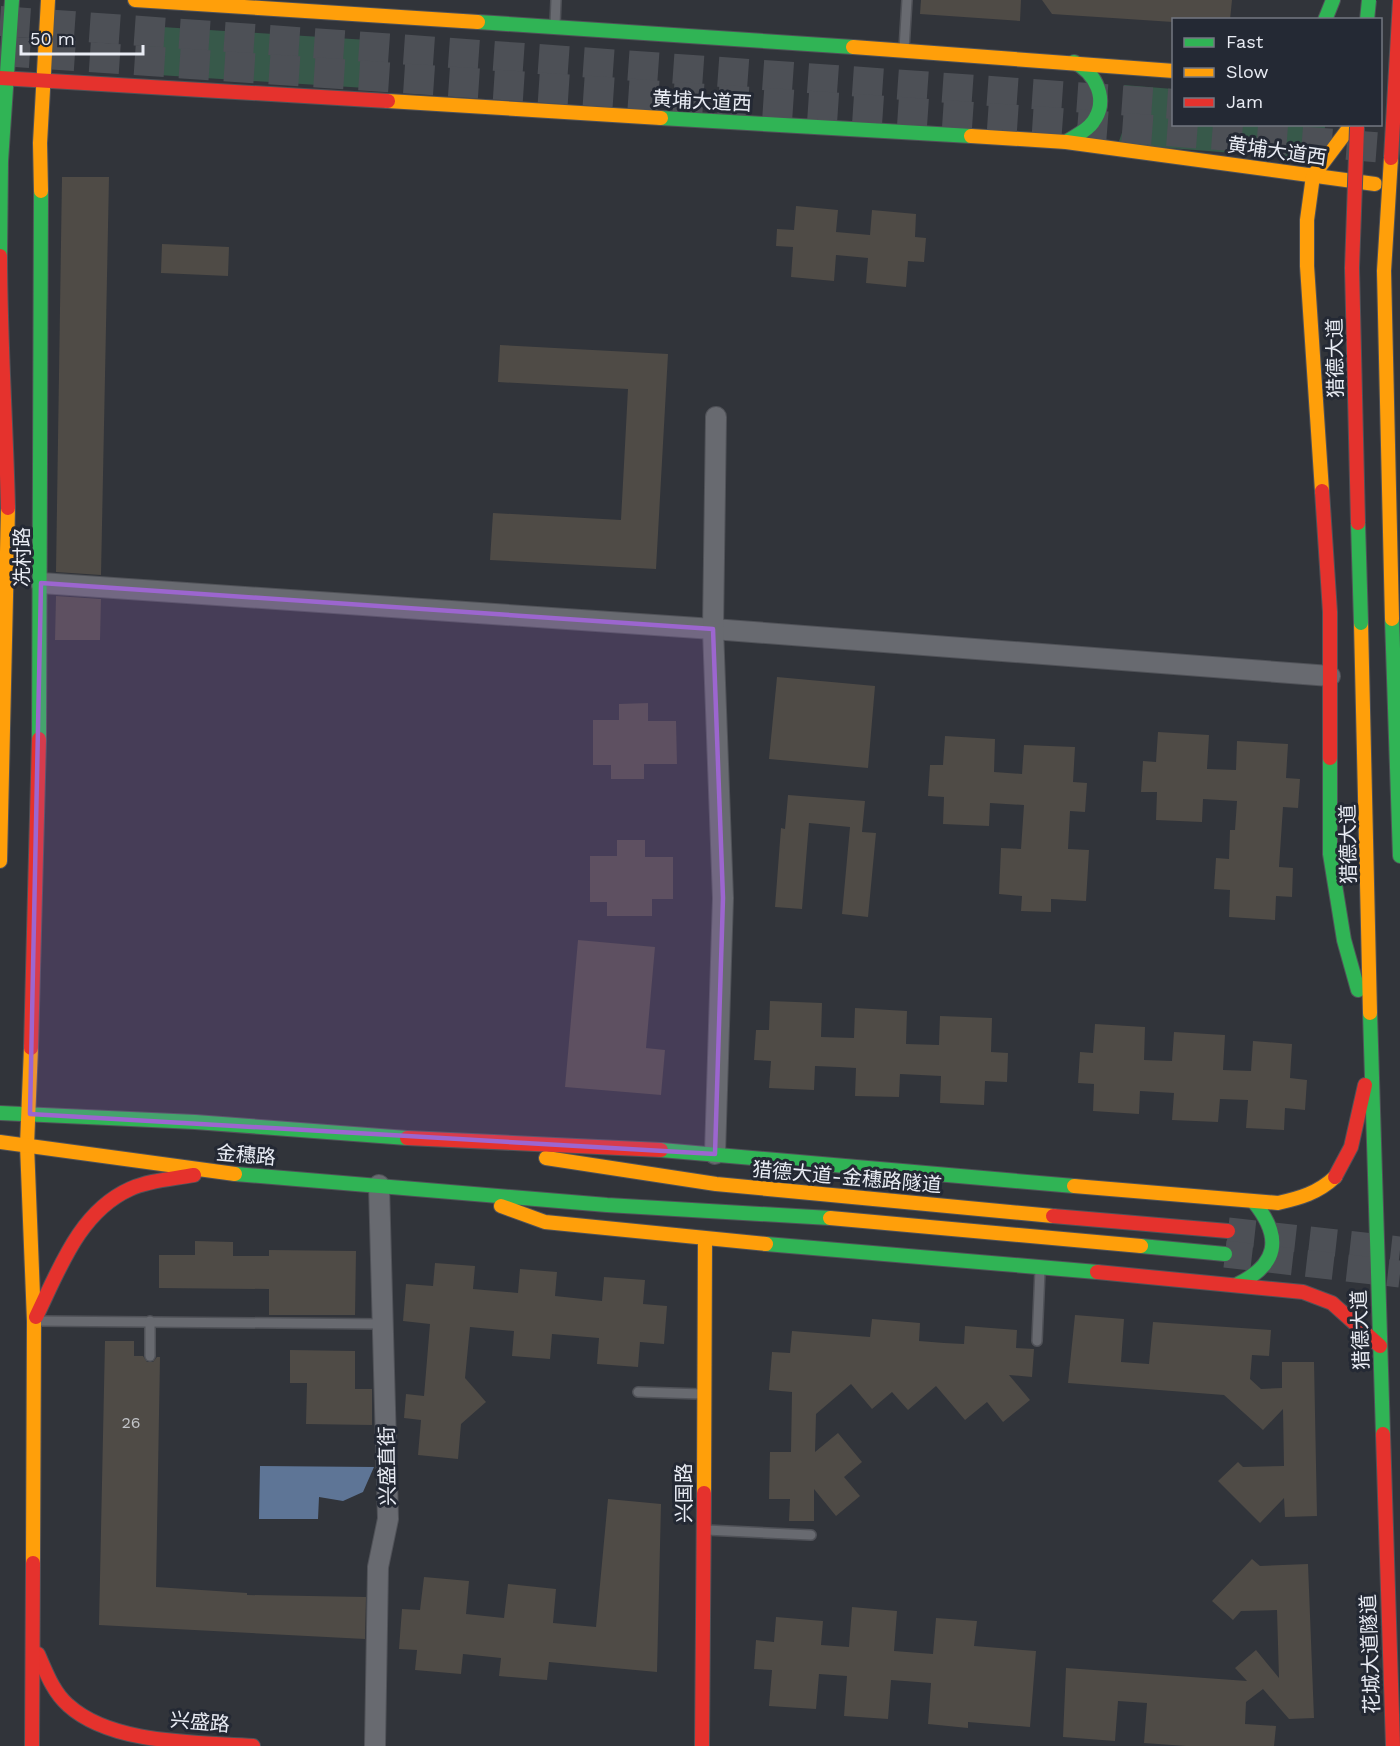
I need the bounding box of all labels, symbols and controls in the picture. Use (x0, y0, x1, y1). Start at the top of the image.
scale bar (21, 18, 142, 56)
legend (1172, 18, 1382, 126)
text: 50 m (30, 28, 75, 49)
text: Fast (1226, 31, 1264, 52)
text: Slow (1226, 61, 1269, 82)
street label: 黄埔大道西 (651, 86, 753, 116)
text: Jam (1226, 91, 1263, 112)
street label: 黄埔大道西 (1226, 132, 1328, 170)
street label: 猎德大道 (1322, 318, 1348, 398)
street label: 冼村路 (10, 527, 34, 587)
street label: 猎德大道 (1335, 804, 1361, 884)
street label: 金穗路 (215, 1140, 277, 1170)
street label: 猎德大道-金穗路隧道 (751, 1157, 943, 1197)
street label: 猎德大道 (1347, 1290, 1373, 1370)
house number: 26 (121, 1413, 141, 1432)
street label: 兴盛直街 (374, 1426, 400, 1506)
street label: 兴国路 (672, 1463, 696, 1523)
street label: 花城大道隧道 (1356, 1594, 1384, 1714)
street label: 兴盛路 (169, 1707, 231, 1737)

